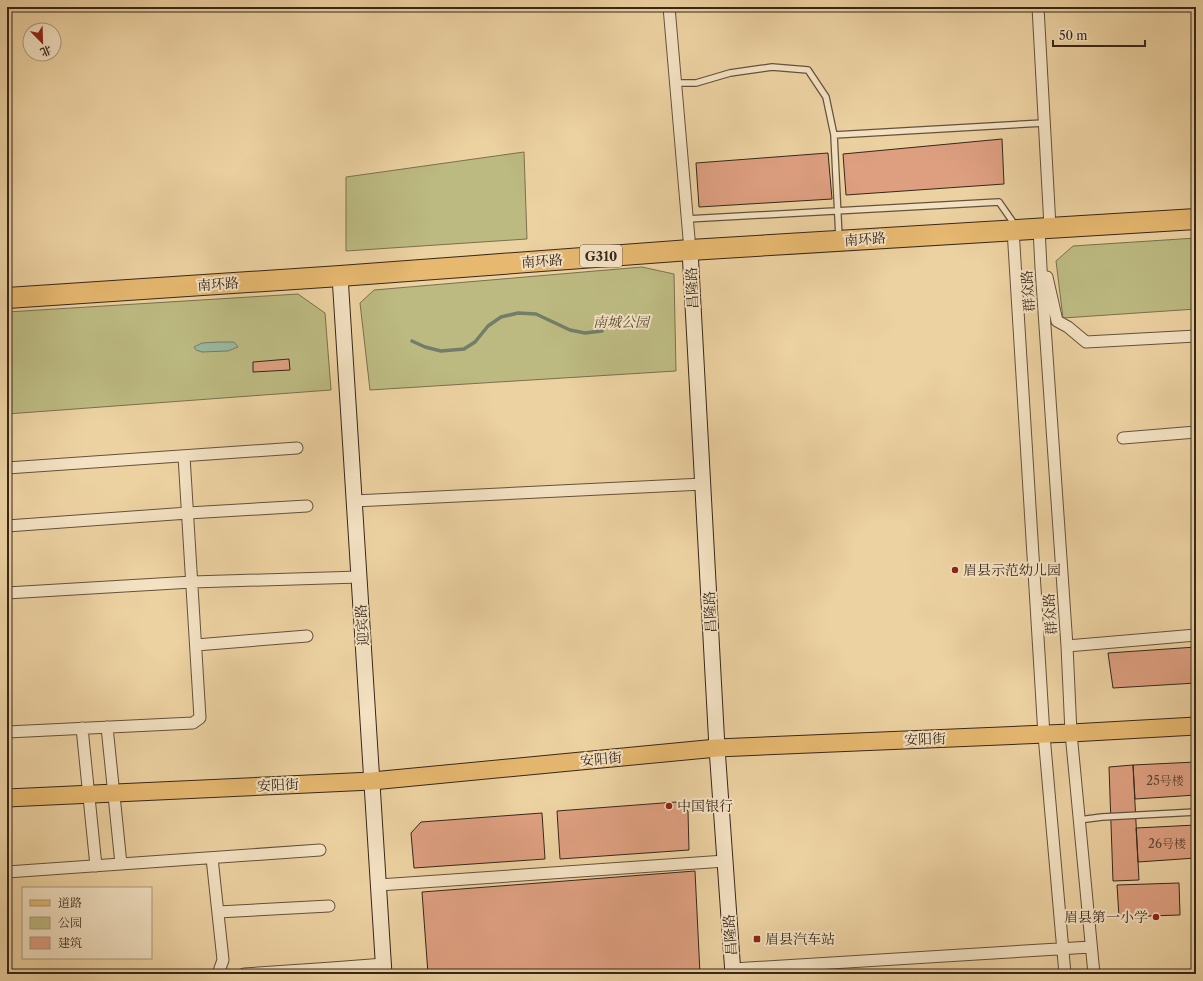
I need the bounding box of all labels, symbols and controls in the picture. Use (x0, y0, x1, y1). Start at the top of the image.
north arrow (22, 22, 62, 62)
scale bar (1053, 22, 1145, 48)
text: 50 m (1059, 28, 1088, 43)
text: 北 (38, 43, 54, 60)
street label: 南环路 (843, 229, 887, 249)
road number: G310 (580, 245, 622, 267)
street label: 南环路 (520, 251, 564, 271)
street label: 昌隆路 (682, 267, 702, 309)
street label: 群众路 (1018, 269, 1038, 313)
street label: 南环路 (196, 274, 240, 294)
park label: 南城公园 (593, 313, 651, 331)
place label: 眉县示范幼儿园 (963, 561, 1061, 579)
marker: 眉县示范幼儿园 (950, 565, 960, 575)
street label: 昌隆路 (700, 591, 720, 633)
street label: 群众路 (1040, 592, 1060, 636)
street label: 迎宾路 (352, 603, 372, 647)
street label: 安阳街 (904, 729, 946, 749)
street label: 安阳街 (579, 748, 623, 770)
house number: 25号楼 (1146, 773, 1184, 788)
street label: 安阳街 (257, 775, 299, 795)
place label: 中国银行 (677, 797, 733, 815)
marker: 中国银行 (664, 801, 674, 811)
house number: 26号楼 (1148, 836, 1186, 851)
legend (22, 887, 152, 959)
text: 道路 (58, 895, 82, 910)
place label: 眉县第一小学 (1064, 908, 1148, 926)
marker: 眉县第一小学 (1151, 912, 1161, 922)
street label: 昌隆路 (720, 913, 740, 957)
text: 公园 (58, 915, 82, 930)
place label: 眉县汽车站 (765, 930, 835, 948)
marker: 眉县汽车站 (752, 934, 762, 944)
text: 建筑 (58, 935, 82, 950)

